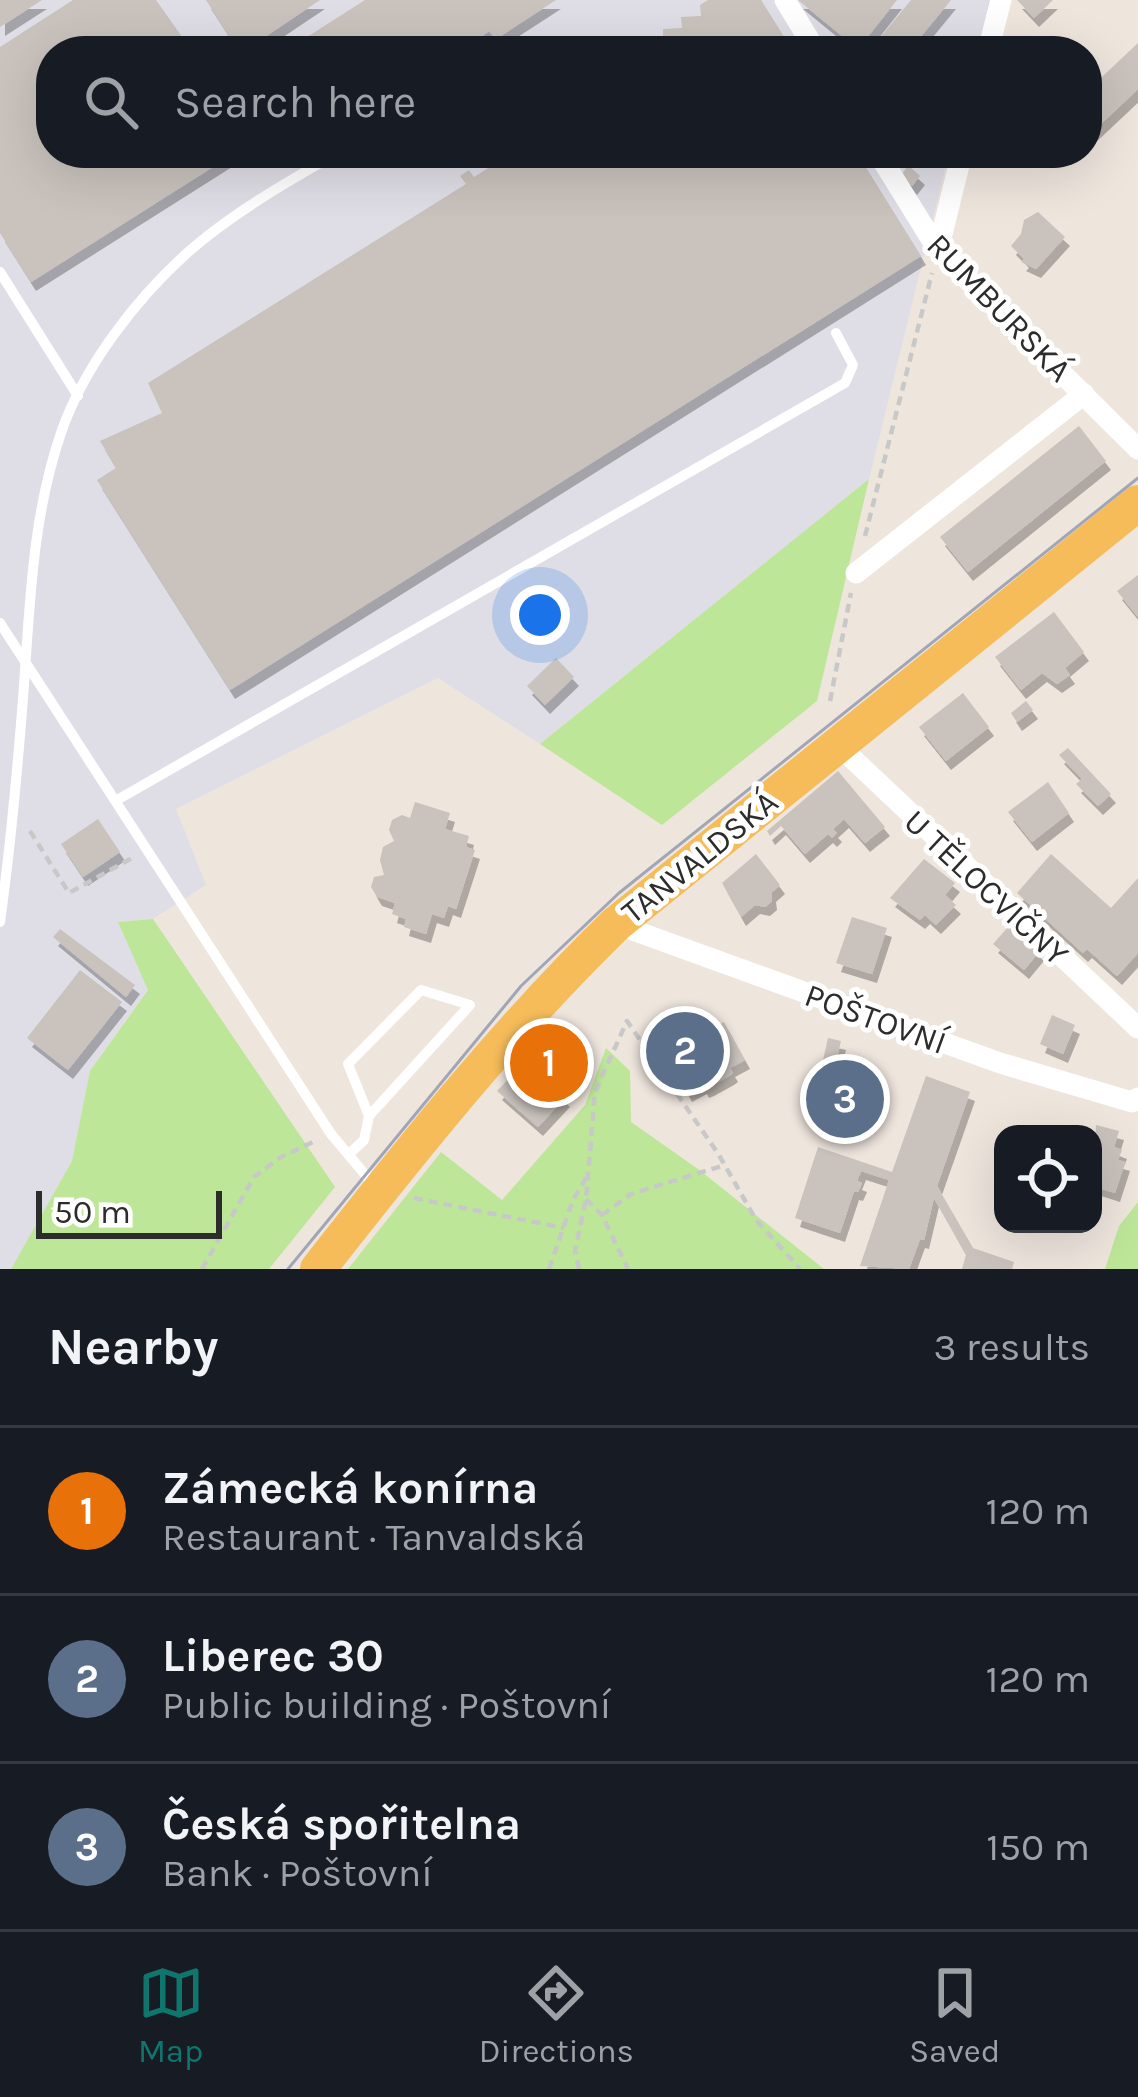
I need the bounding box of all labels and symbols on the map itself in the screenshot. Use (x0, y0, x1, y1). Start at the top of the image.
street label: RUMBURSKÁ (919, 225, 1080, 390)
your location (510, 585, 570, 645)
street label: TANVALDSKÁ (613, 782, 785, 931)
street label: U TĚLOCVIČNY (897, 802, 1076, 973)
street label: POŠTOVNÍ (800, 975, 952, 1062)
pin: 2 (646, 1006, 724, 1096)
pin: 1 (510, 1018, 588, 1108)
pin: 3 (806, 1054, 884, 1144)
scale bar (36, 1185, 222, 1238)

